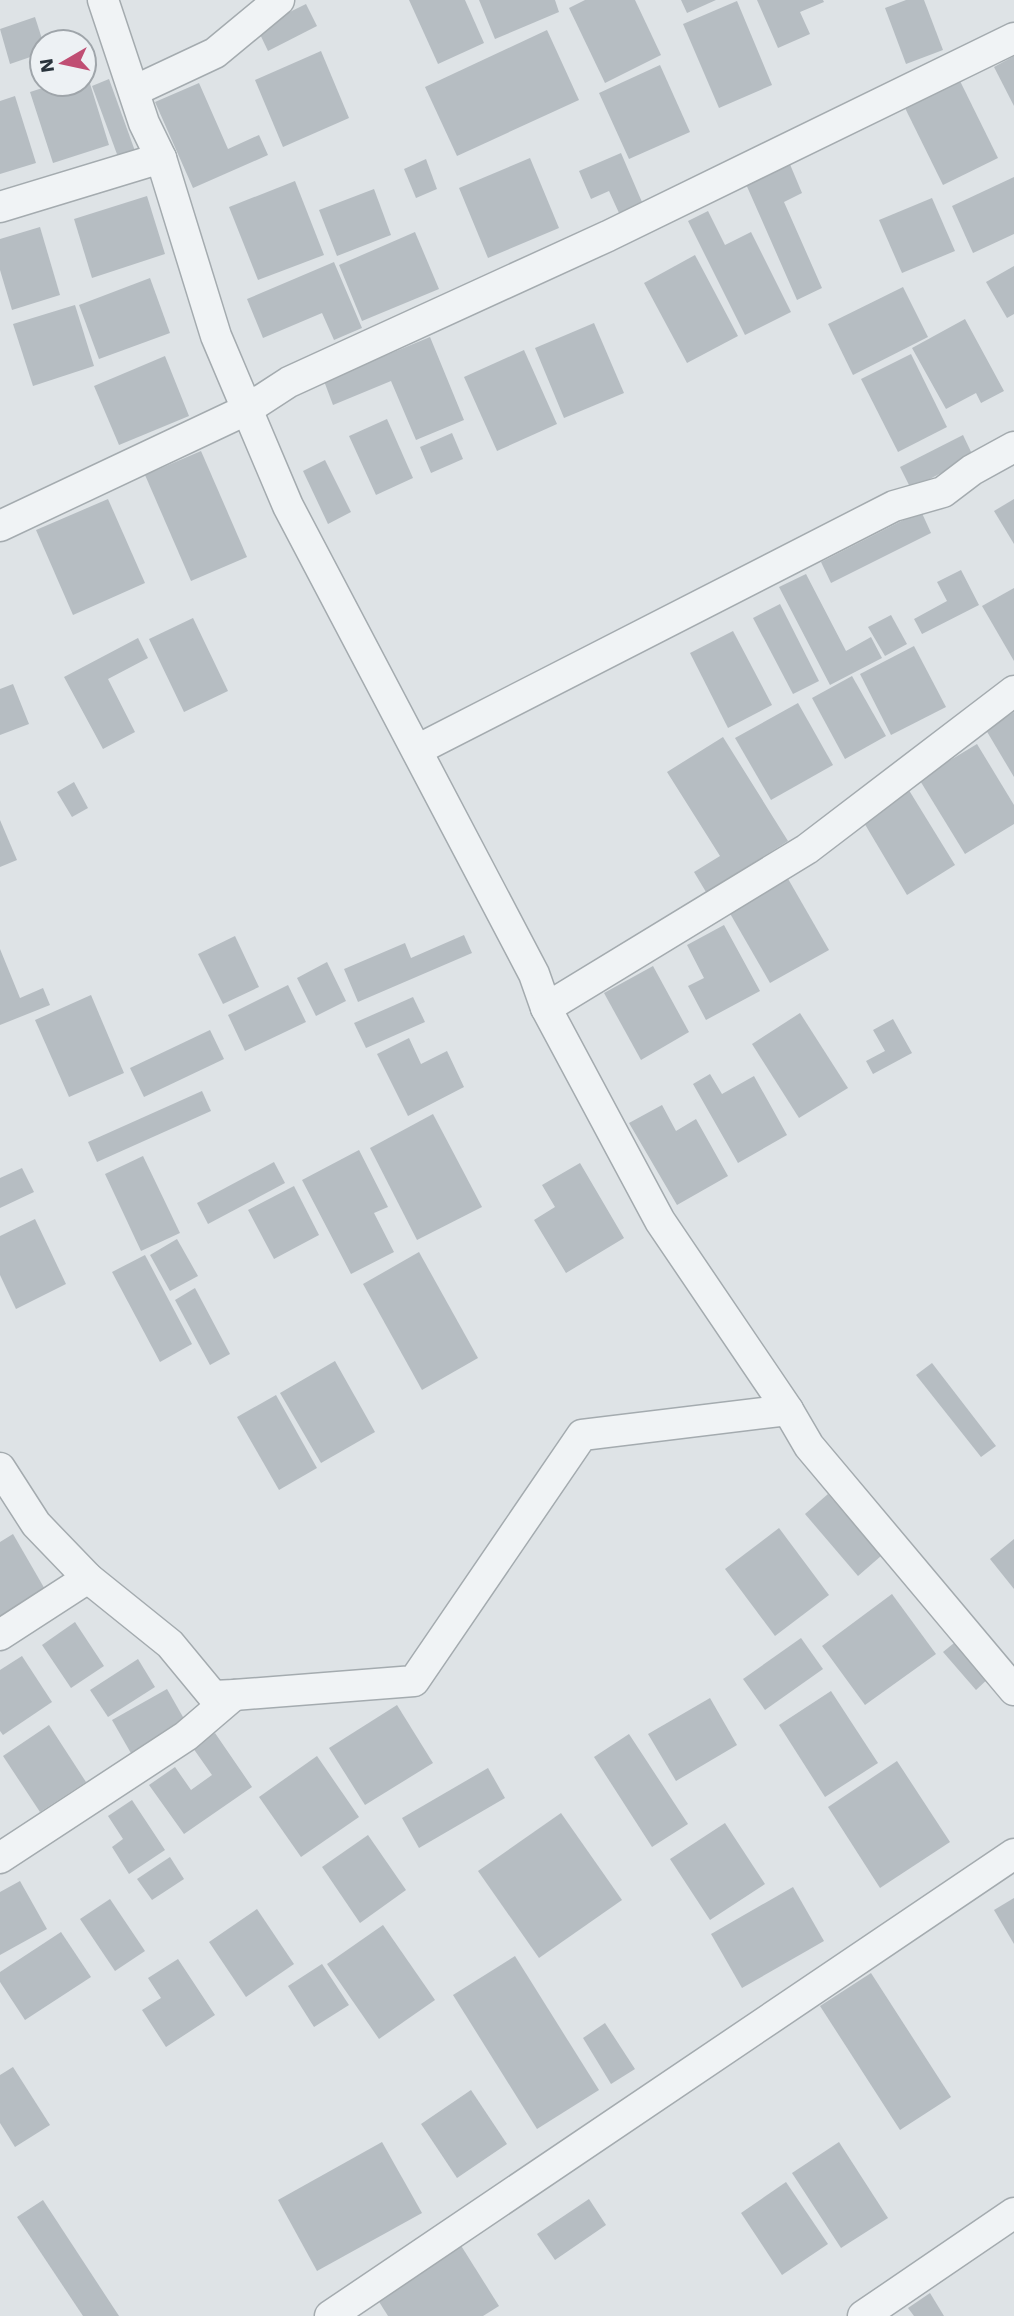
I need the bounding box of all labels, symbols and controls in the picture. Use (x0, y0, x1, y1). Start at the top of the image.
north arrow (28, 28, 98, 98)
text: N (34, 57, 59, 74)

